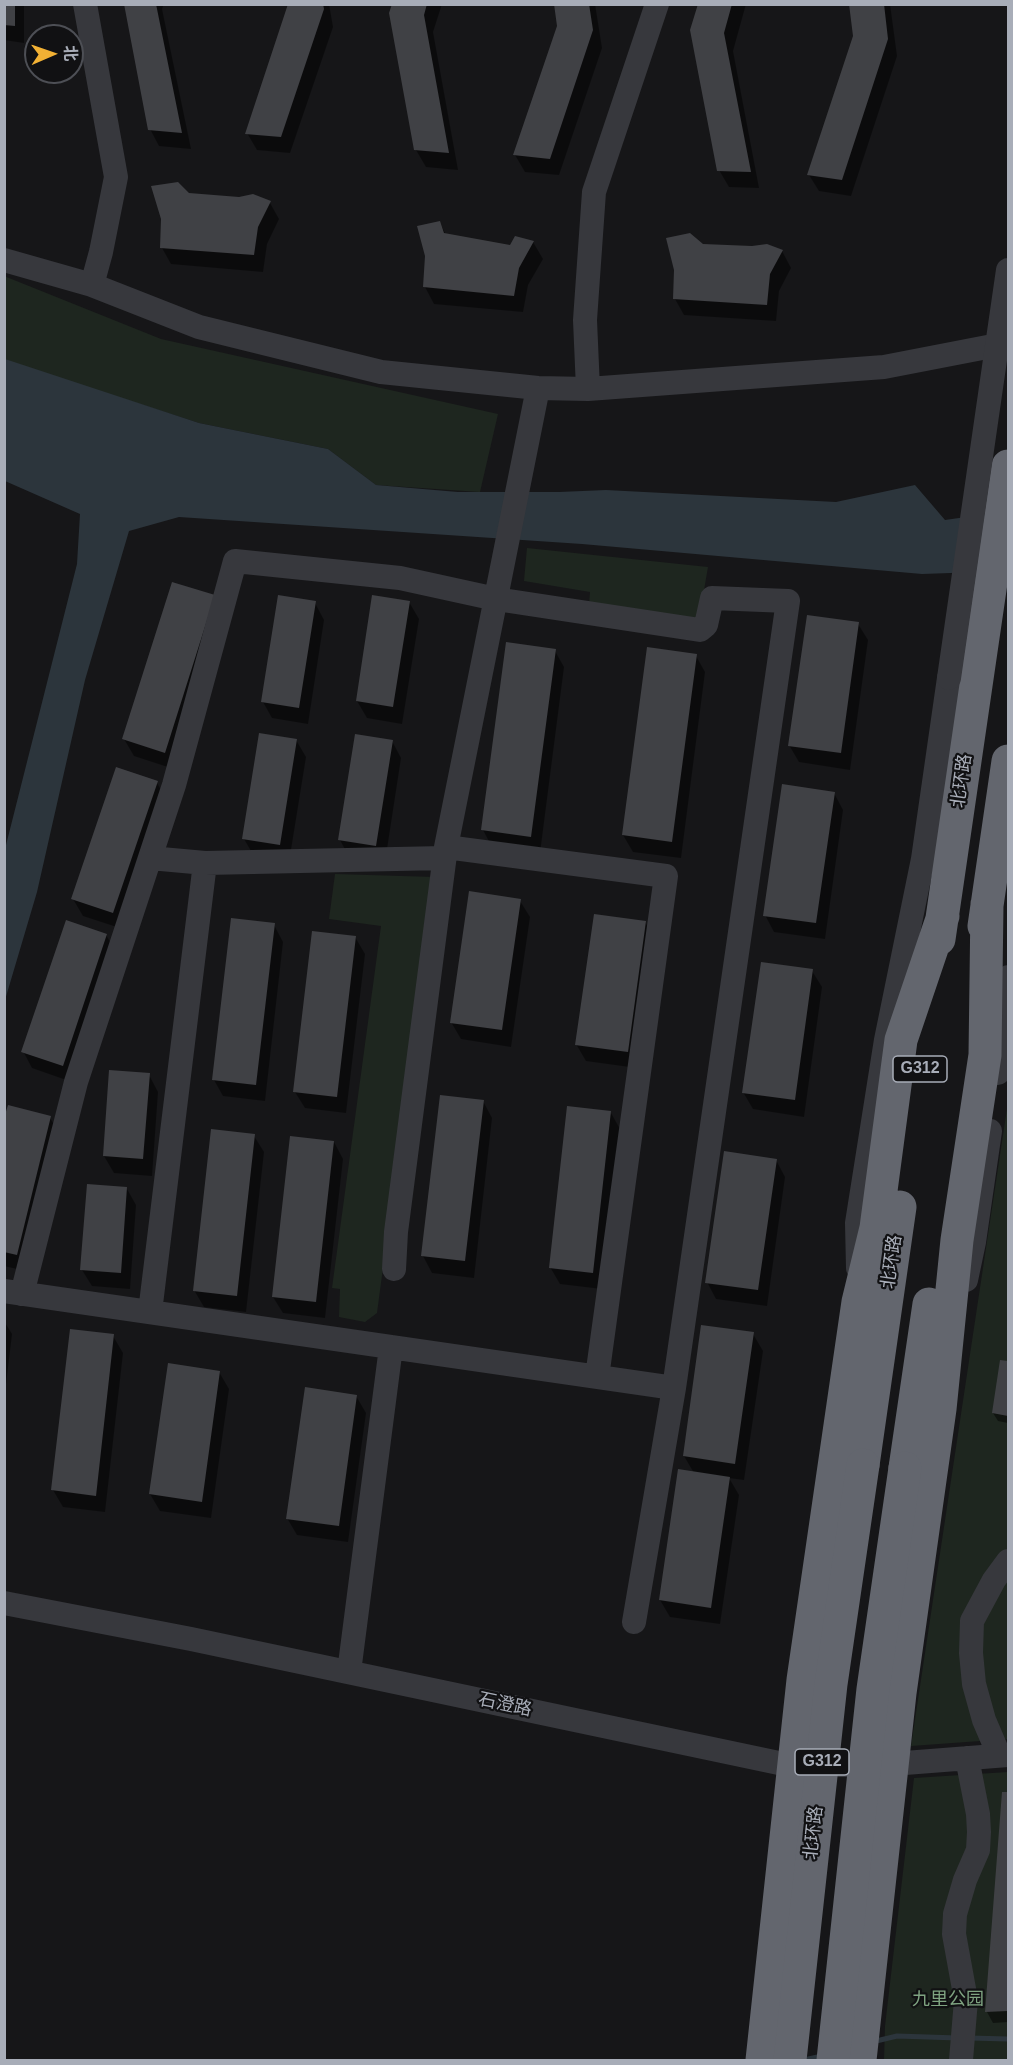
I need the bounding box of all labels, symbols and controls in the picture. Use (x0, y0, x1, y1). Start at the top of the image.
north arrow (24, 24, 84, 84)
text: 北 (62, 45, 79, 62)
street label: 北环路 (948, 753, 976, 809)
road number: G312 (893, 1056, 947, 1082)
street label: 北环路 (878, 1234, 906, 1290)
street label: 石澄路 (476, 1689, 534, 1721)
road number: G312 (795, 1749, 849, 1775)
street label: 北环路 (800, 1805, 828, 1861)
park label: 九里公园 (912, 1989, 984, 2011)

